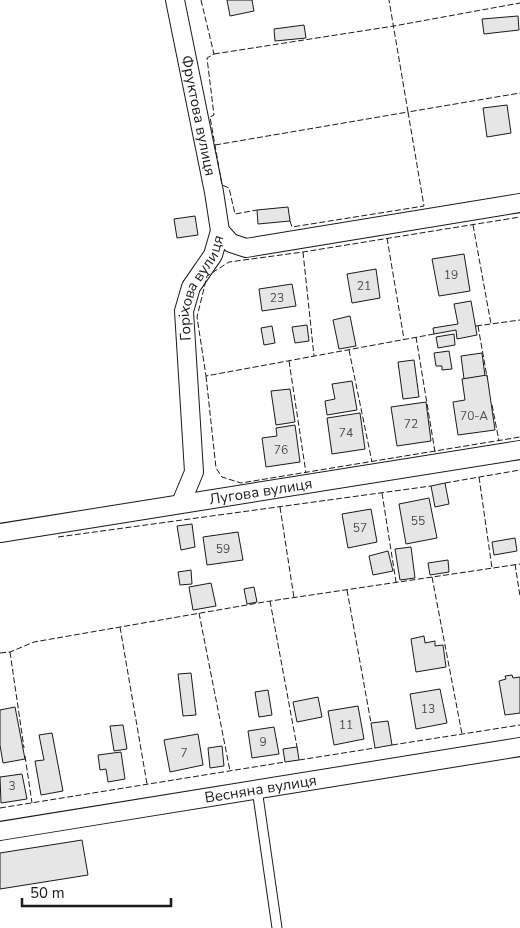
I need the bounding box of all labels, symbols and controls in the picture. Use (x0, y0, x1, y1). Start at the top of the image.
street label: Фруктова вулиця (176, 54, 221, 178)
street label: Горіхова вулиця (174, 233, 228, 342)
house number: 19 (444, 267, 458, 283)
house number: 21 (357, 278, 371, 294)
house number: 23 (270, 290, 284, 306)
house number: 70-А (460, 408, 488, 424)
house number: 72 (404, 416, 418, 432)
house number: 74 (339, 425, 353, 441)
house number: 76 (274, 442, 288, 458)
street label: Лугова вулиця (208, 473, 314, 509)
house number: 55 (411, 513, 425, 529)
house number: 57 (353, 520, 367, 536)
house number: 59 (216, 541, 230, 557)
house number: 13 (421, 701, 435, 717)
house number: 11 (339, 717, 353, 733)
house number: 9 (259, 734, 267, 750)
house number: 7 (180, 745, 188, 761)
street label: Весняна вулиця (203, 770, 318, 808)
house number: 3 (8, 778, 16, 794)
scale bar (22, 876, 171, 908)
text: 50 m (30, 883, 65, 903)

